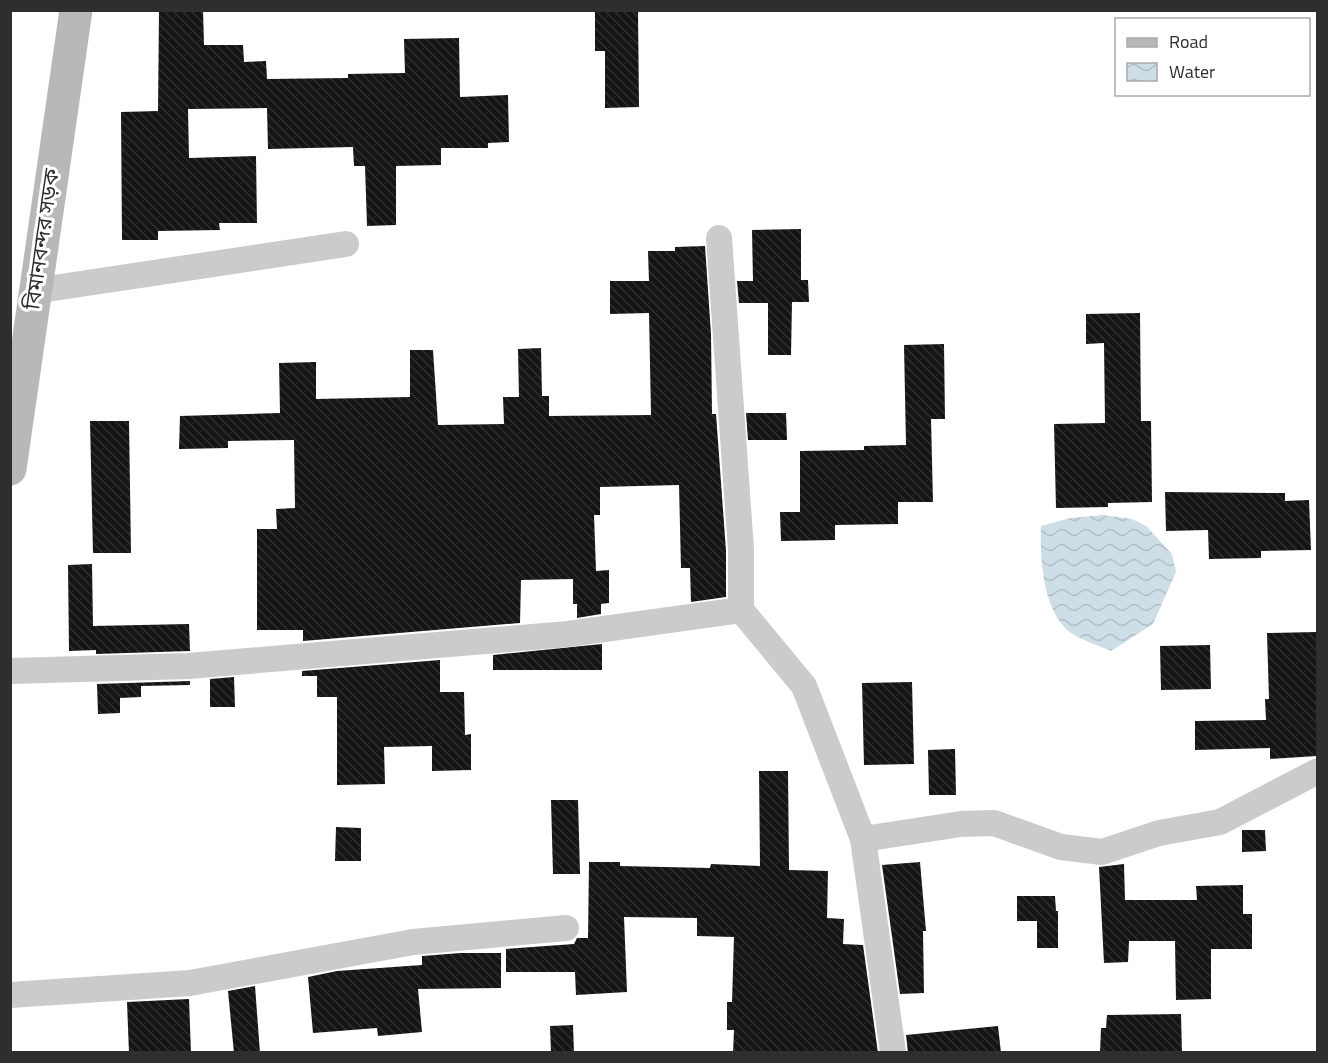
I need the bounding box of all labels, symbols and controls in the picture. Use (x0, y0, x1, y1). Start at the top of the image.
legend (1115, 18, 1310, 96)
text: Road (1169, 28, 1208, 55)
text: Water (1169, 58, 1215, 85)
street label: বিমানবন্দর সড়ক (15, 165, 67, 312)

